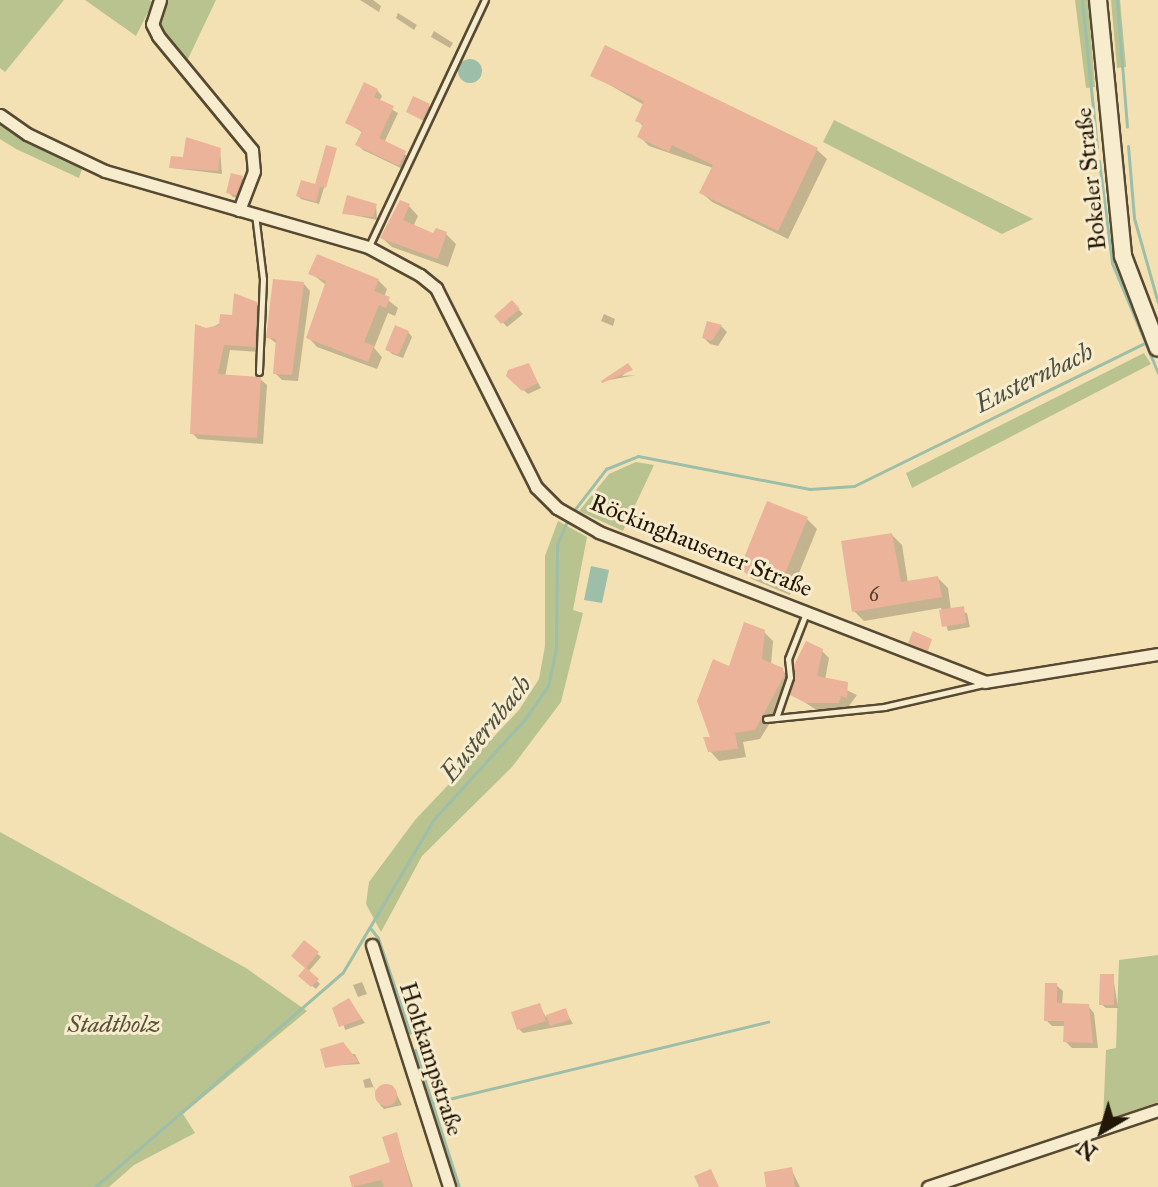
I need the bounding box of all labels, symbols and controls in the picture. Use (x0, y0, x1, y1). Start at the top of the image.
street label: Bokeler Straße (1069, 106, 1113, 252)
water label: Eusternbach (970, 336, 1098, 420)
street label: Röckinghausener Straße (586, 488, 816, 604)
house number: 6 (869, 582, 879, 606)
water label: Eusternbach (434, 670, 538, 788)
street label: Holtkampstraße (393, 979, 469, 1139)
park label: Stadtholz (68, 1011, 160, 1039)
north arrow (1062, 1091, 1142, 1171)
text: N (1071, 1134, 1103, 1167)

